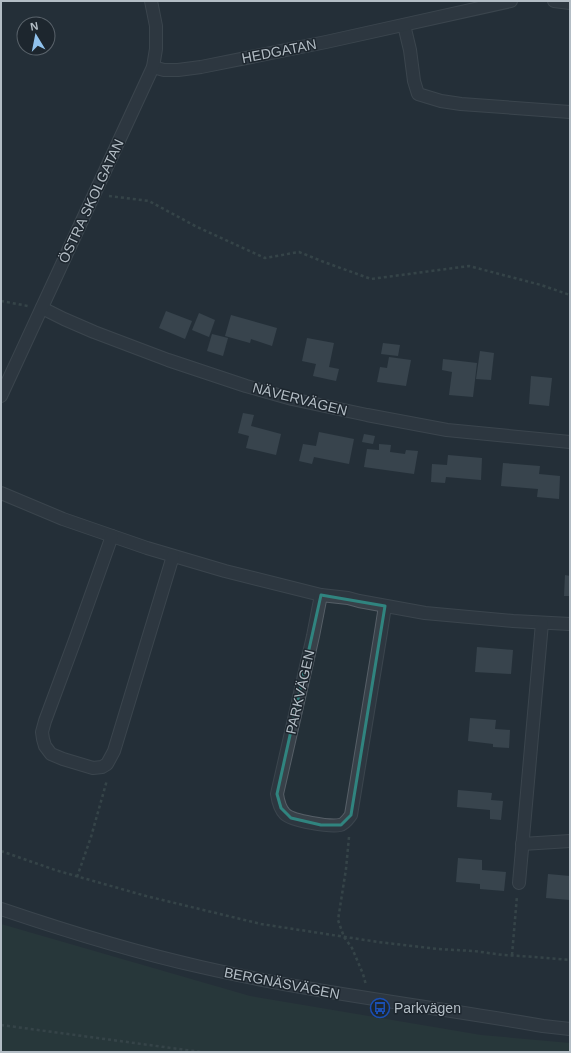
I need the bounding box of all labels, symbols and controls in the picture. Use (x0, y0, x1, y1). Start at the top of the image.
north arrow (16, 16, 56, 56)
text: N (29, 20, 39, 33)
street label: HEDGATAN (240, 36, 318, 66)
street label: ÖSTRA SKOLGATAN (54, 136, 127, 265)
street label: NÄVERVÄGEN (251, 380, 349, 418)
street label: PARKVÄGEN (283, 648, 317, 736)
street label: BERGNÄSVÄGEN (223, 964, 341, 1002)
bus stop icon: Parkvägen (369, 997, 391, 1019)
place label: Parkvägen (394, 1000, 461, 1016)

